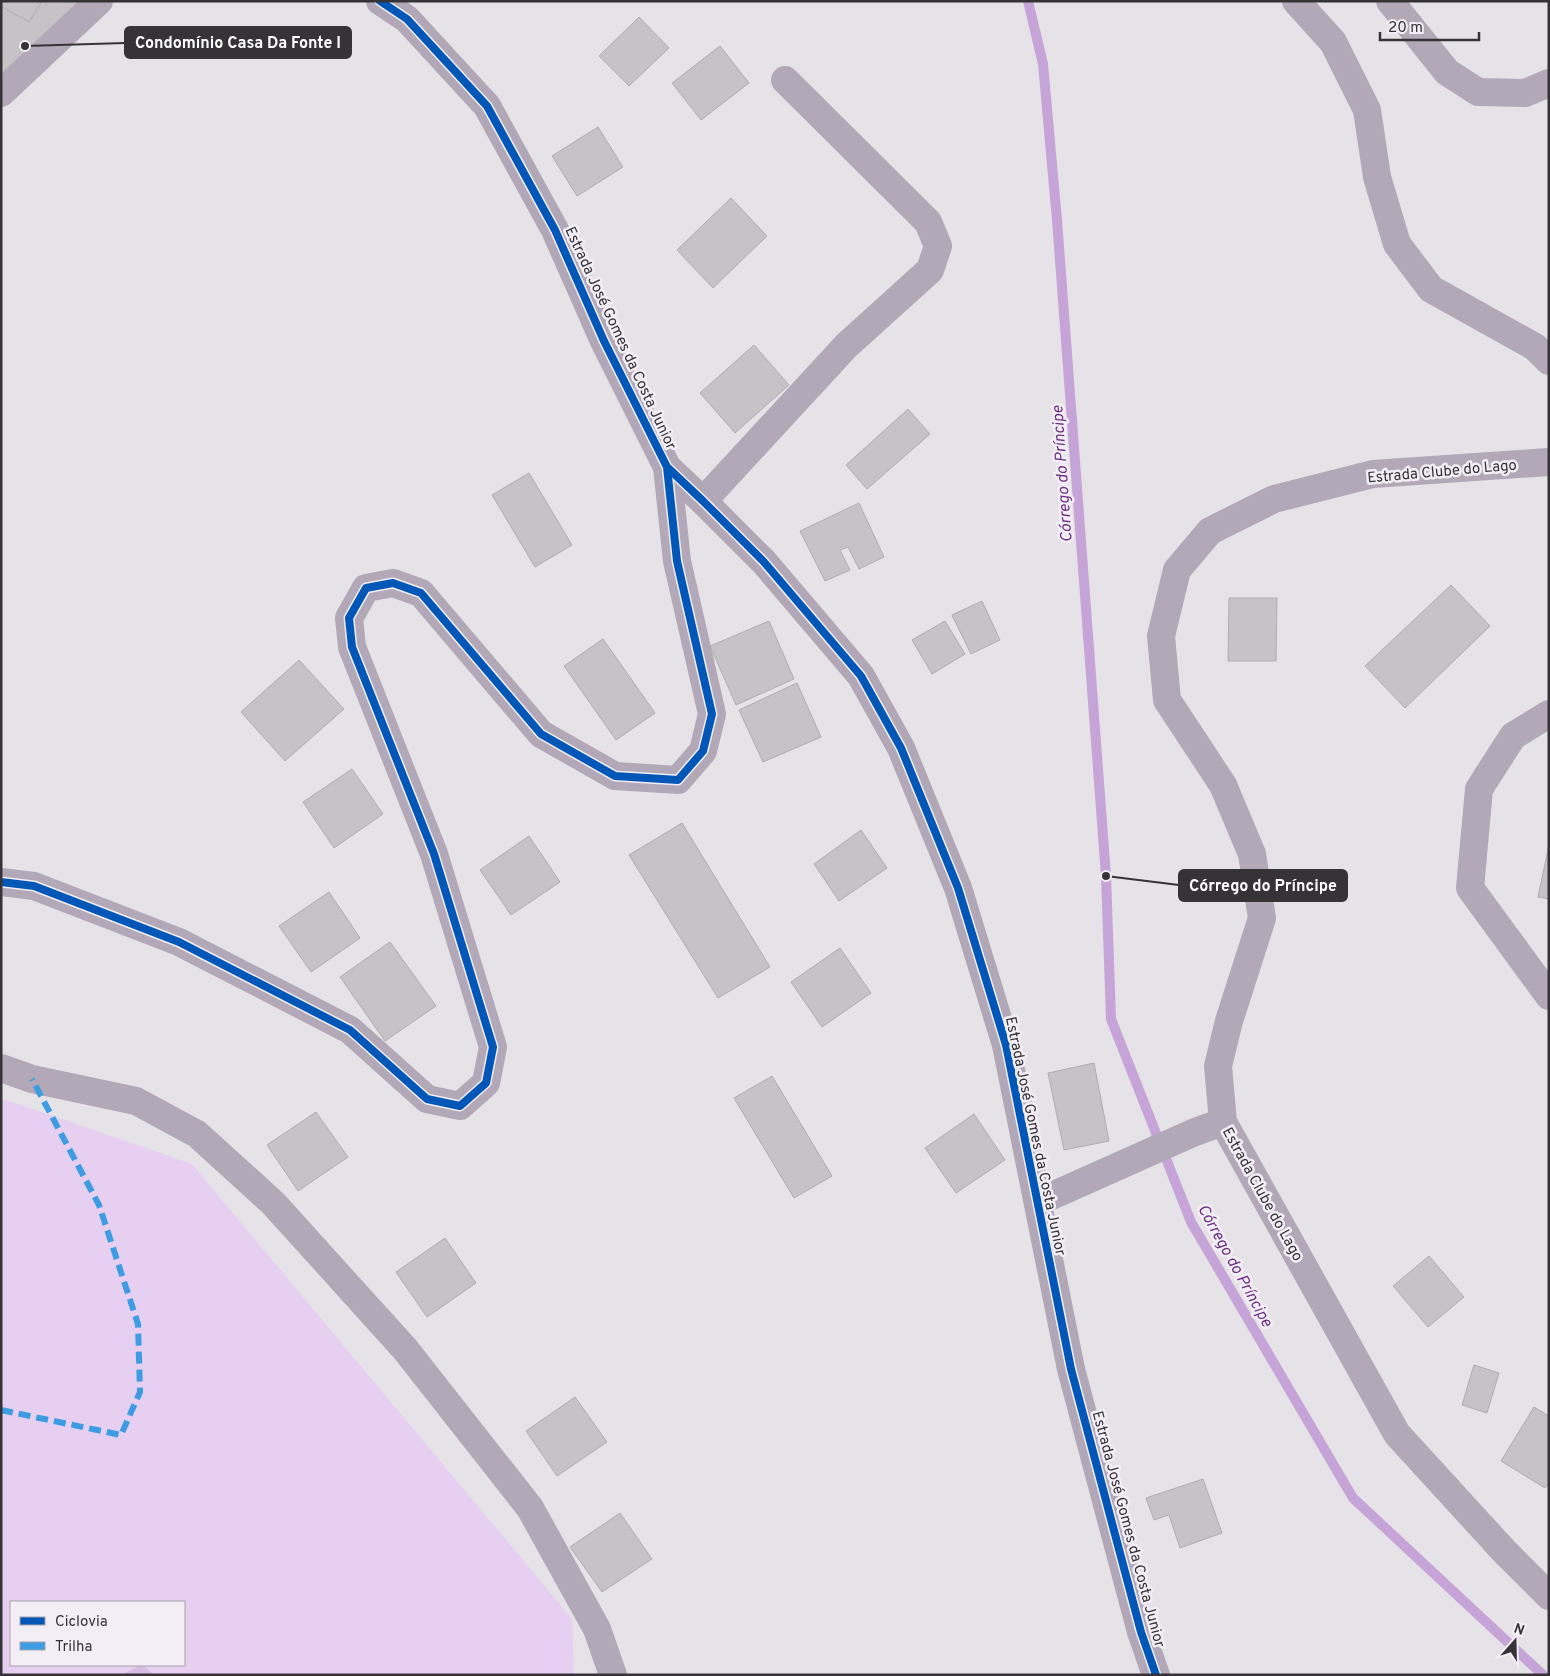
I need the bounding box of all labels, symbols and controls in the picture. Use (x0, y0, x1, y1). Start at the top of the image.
scale bar (1380, 10, 1479, 42)
text: 20 m (1388, 19, 1423, 38)
callout: Condomínio Casa Da Fonte I (125, 27, 351, 58)
text: Condomínio Casa Da Fonte I (135, 34, 341, 54)
street label: Estrada José Gomes da Costa Junior (559, 224, 680, 453)
water label: Córrego do Príncipe (1048, 404, 1078, 543)
street label: Estrada Clube do Lago (1367, 456, 1518, 488)
callout: Córrego do Príncipe (1179, 870, 1347, 901)
text: Córrego do Príncipe (1189, 877, 1337, 897)
street label: Estrada José Gomes da Costa Junior (1000, 1015, 1069, 1258)
street label: Estrada Clube do Lago (1217, 1124, 1306, 1265)
water label: Córrego do Príncipe (1192, 1201, 1277, 1331)
street label: Estrada José Gomes da Costa Junior (1087, 1409, 1168, 1650)
legend (10, 1601, 185, 1666)
text: Ciclovia (55, 1613, 108, 1632)
north arrow (1490, 1616, 1540, 1666)
text: N (1511, 1620, 1527, 1640)
text: Trilha (55, 1638, 92, 1657)

